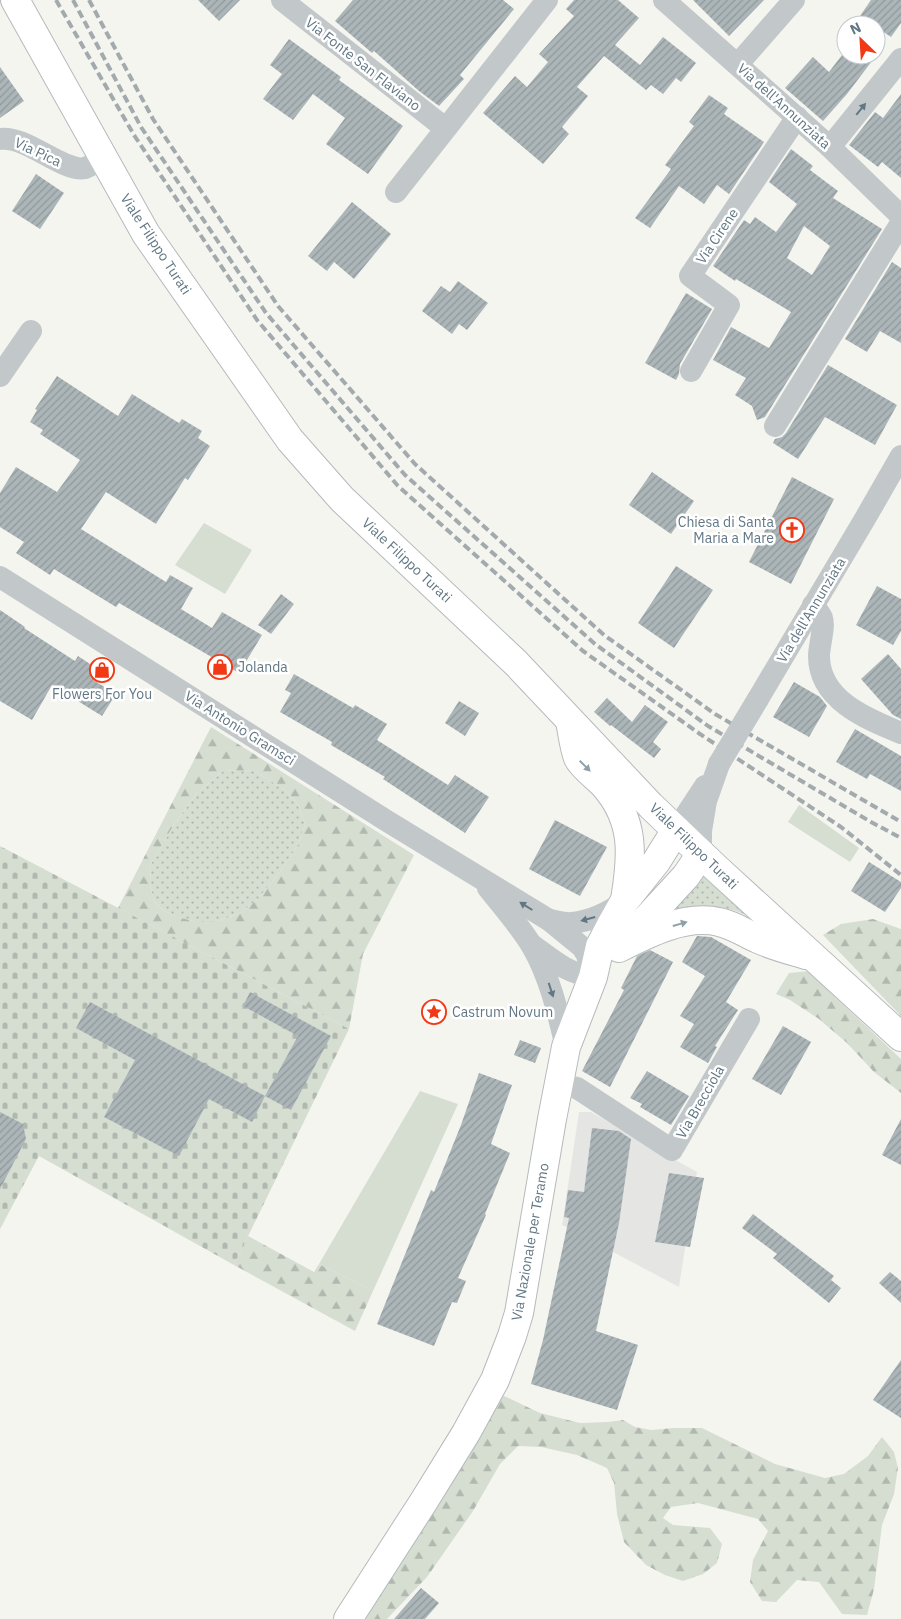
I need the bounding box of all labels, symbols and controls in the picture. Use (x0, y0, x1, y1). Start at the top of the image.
street label: Via Fonte San Flaviano (302, 13, 424, 115)
north arrow (836, 15, 886, 65)
text: N (847, 18, 864, 39)
street label: Via dell'Annunziata (734, 59, 835, 153)
one-way arrow (855, 103, 866, 116)
street label: Via Pica (12, 133, 65, 171)
street label: Viale Filippo Turati (117, 190, 195, 298)
street label: Via Cirene (692, 204, 742, 267)
place label: Chiesa di Santa Maria a Mare (678, 513, 775, 547)
street label: Viale Filippo Turati (358, 514, 456, 606)
church icon: Chiesa di Santa Maria a Mare (779, 517, 805, 543)
street label: Via dell'Annunziata (773, 554, 850, 666)
shop icon: Jolanda (207, 654, 233, 680)
shop icon: Flowers For You (89, 657, 115, 683)
place label: Jolanda (238, 658, 288, 676)
place label: Flowers For You (52, 685, 152, 703)
street label: Via Antonio Gramsci (181, 687, 299, 769)
one-way arrow (579, 759, 591, 771)
street label: Viale Filippo Turati (646, 799, 742, 893)
one-way arrow (520, 901, 533, 911)
one-way arrow (581, 916, 596, 924)
one-way arrow (673, 919, 688, 927)
one-way arrow (547, 983, 555, 998)
place icon: Castrum Novum (421, 999, 447, 1025)
place label: Castrum Novum (452, 1003, 553, 1021)
street label: Via Brecciola (672, 1062, 728, 1142)
street label: Via Nazionale per Teramo (507, 1162, 553, 1322)

